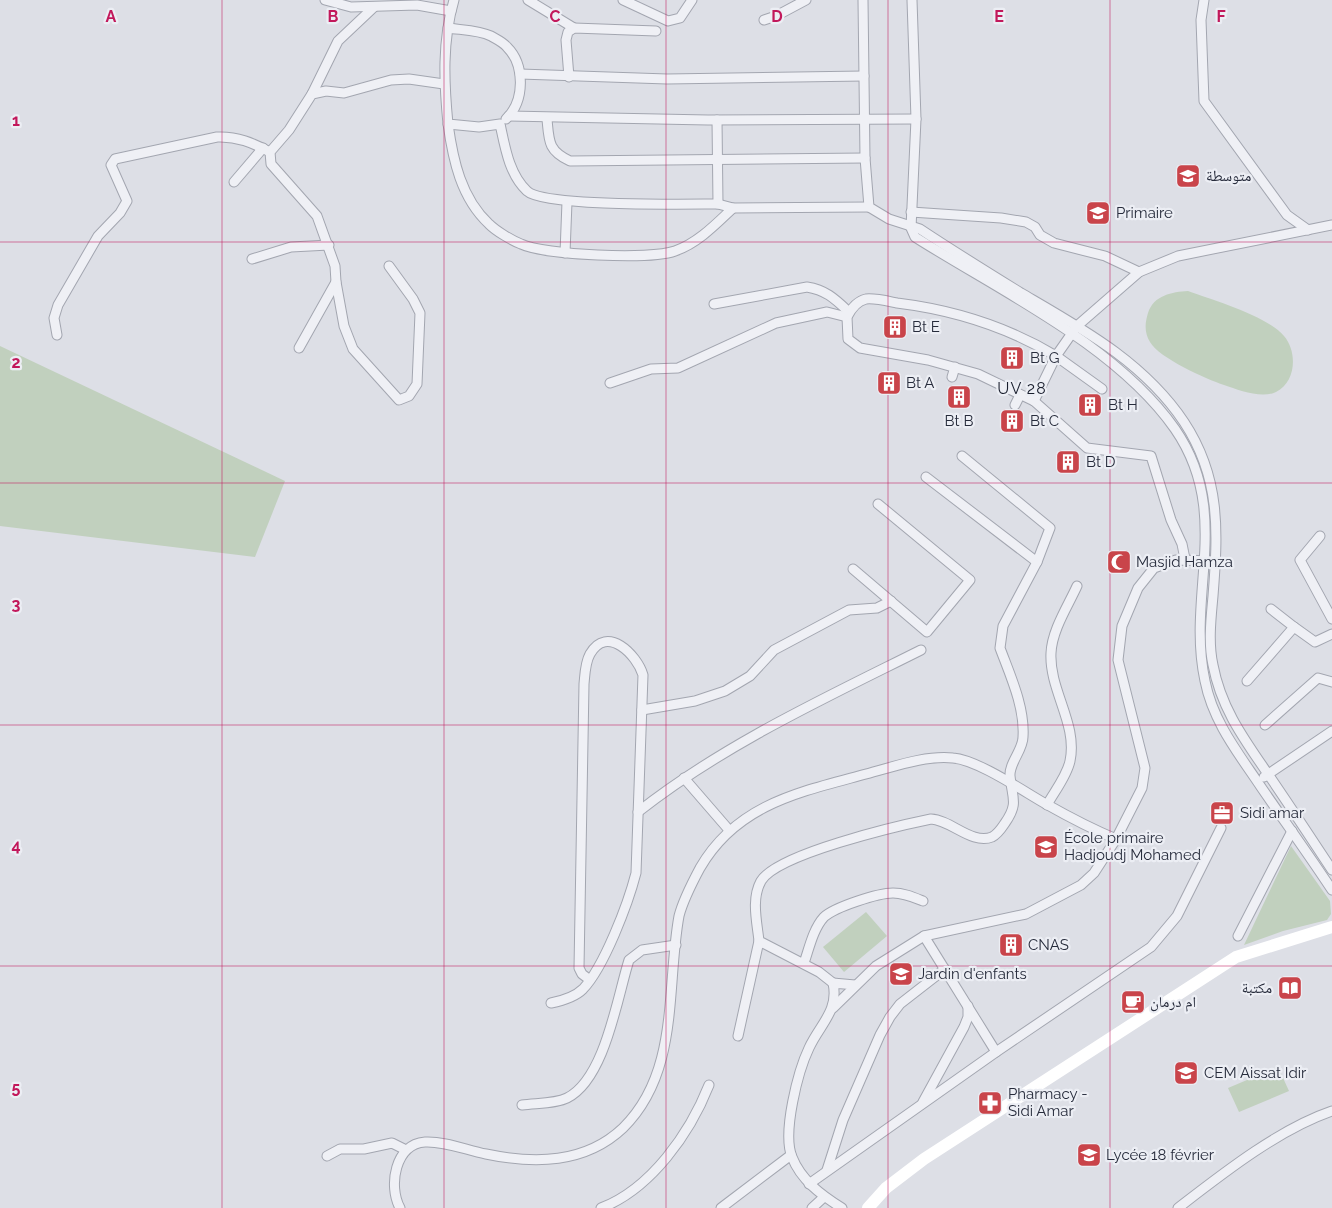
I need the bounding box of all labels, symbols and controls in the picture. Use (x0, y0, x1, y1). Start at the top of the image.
text: A (106, 7, 117, 26)
text: B (328, 7, 339, 26)
text: C (550, 7, 561, 26)
text: D (771, 7, 783, 26)
text: E (994, 7, 1004, 26)
text: F (1216, 7, 1226, 26)
text: 1 (12, 111, 20, 130)
school or university icon: متوسطة (1175, 163, 1201, 189)
place label: متوسطة (1206, 167, 1252, 185)
school or university icon: Primaire (1085, 200, 1111, 226)
place label: Primaire (1116, 204, 1173, 222)
building icon: Bt E (882, 314, 908, 340)
place label: Bt E (912, 318, 940, 336)
building icon: Bt G (999, 345, 1025, 371)
place label: Bt G (1030, 349, 1060, 367)
text: 2 (11, 353, 21, 372)
building icon: Bt A (876, 370, 902, 396)
place label: Bt A (906, 374, 934, 392)
district label: UV 28 (997, 379, 1047, 398)
building icon: Bt B (946, 384, 972, 410)
building icon: Bt H (1077, 392, 1103, 418)
place label: Bt H (1108, 396, 1138, 414)
building icon: Bt C (999, 408, 1025, 434)
place label: Bt B (945, 412, 973, 430)
place label: Bt C (1030, 412, 1059, 430)
building icon: Bt D (1055, 449, 1081, 475)
place label: Bt D (1086, 453, 1116, 471)
mosque icon: Masjid Hamza (1106, 549, 1132, 575)
place label: Masjid Hamza (1136, 553, 1233, 571)
text: 3 (12, 595, 21, 614)
office icon: Sidi amar (1209, 800, 1235, 826)
place label: Sidi amar (1240, 804, 1305, 822)
place label: École primaire Hadjoudj Mohamed (1064, 829, 1201, 864)
school or university icon: École primaire Hadjoudj Mohamed (1033, 834, 1059, 860)
text: 4 (11, 836, 21, 855)
building icon: CNAS (998, 932, 1024, 958)
place label: CNAS (1028, 936, 1069, 954)
school or university icon: Jardin d'enfants (888, 961, 914, 987)
place label: Jardin d'enfants (918, 965, 1027, 983)
library icon: مكتبة (1277, 975, 1303, 1001)
place label: مكتبة (1242, 979, 1272, 997)
cafe icon: ام درمان (1120, 989, 1146, 1015)
place label: ام درمان (1150, 993, 1196, 1012)
school or university icon: CEM Aissat Idir (1173, 1060, 1199, 1086)
place label: CEM Aissat Idir (1204, 1064, 1307, 1082)
text: 5 (12, 1078, 21, 1097)
place label: Pharmacy - Sidi Amar (1008, 1085, 1087, 1120)
pharmacy icon: Pharmacy - Sidi Amar (977, 1090, 1003, 1116)
school or university icon: Lycée 18 février (1076, 1142, 1102, 1168)
place label: Lycée 18 février (1106, 1146, 1215, 1164)

